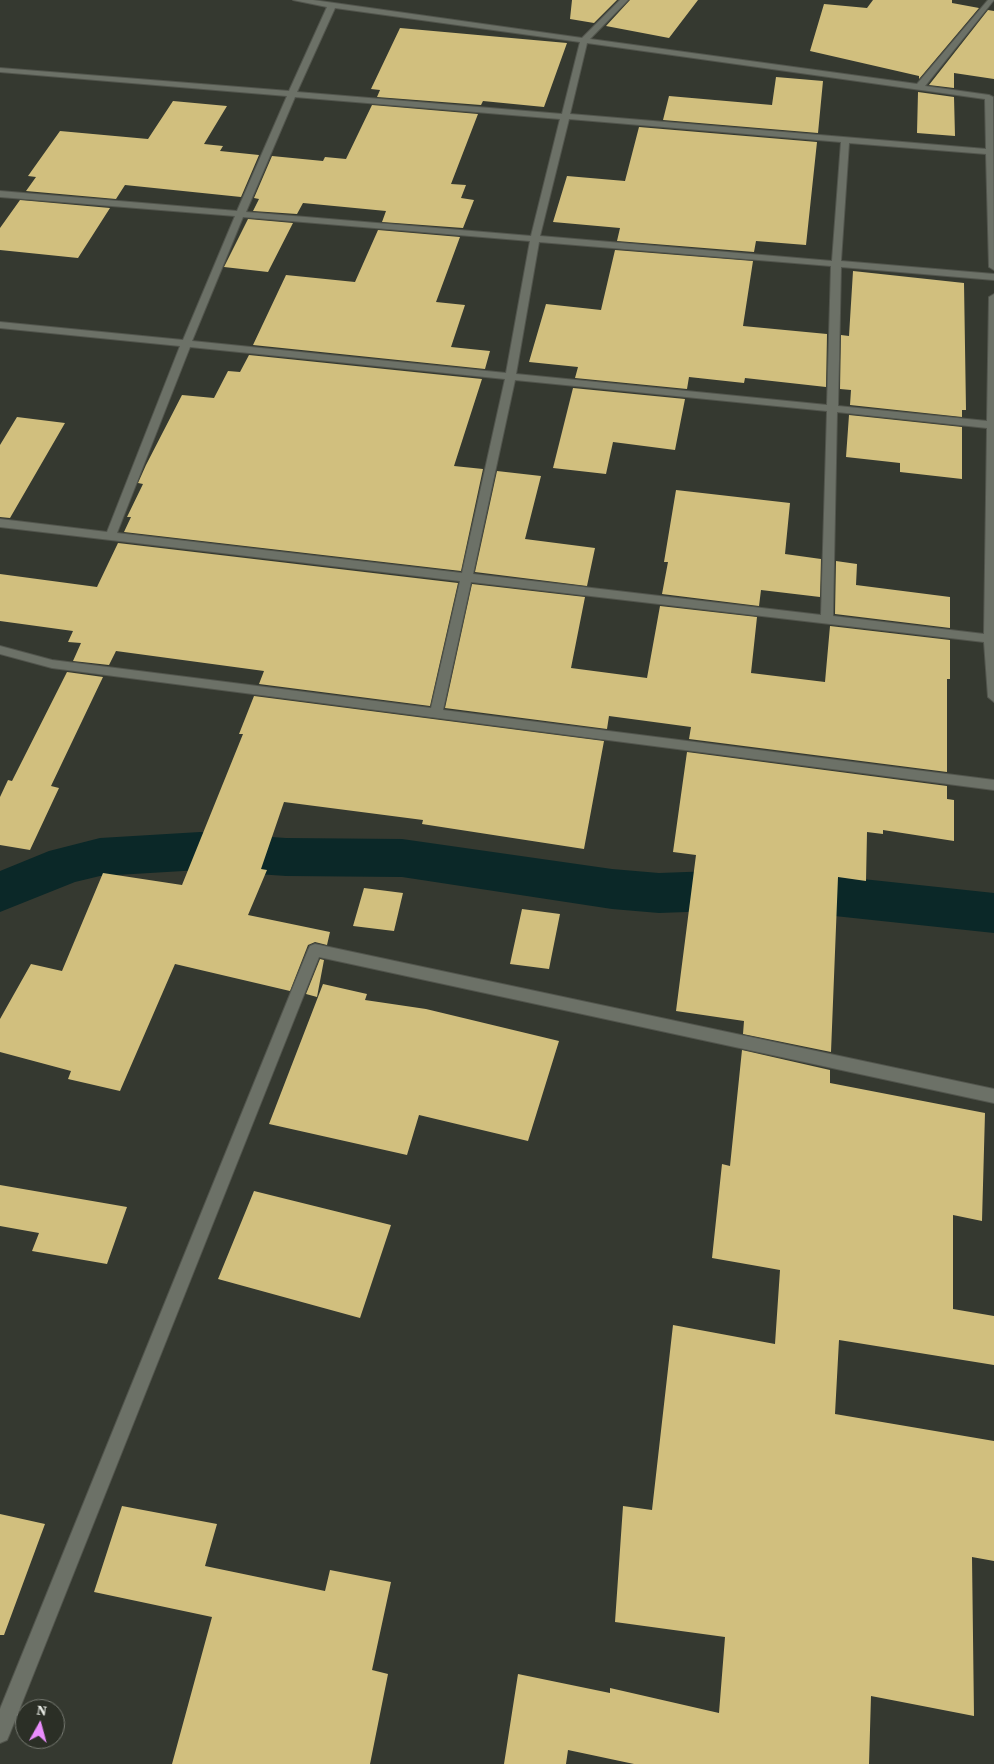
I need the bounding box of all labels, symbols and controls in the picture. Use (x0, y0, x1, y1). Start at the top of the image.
north arrow (15, 1699, 65, 1749)
text: N (35, 1700, 48, 1721)

